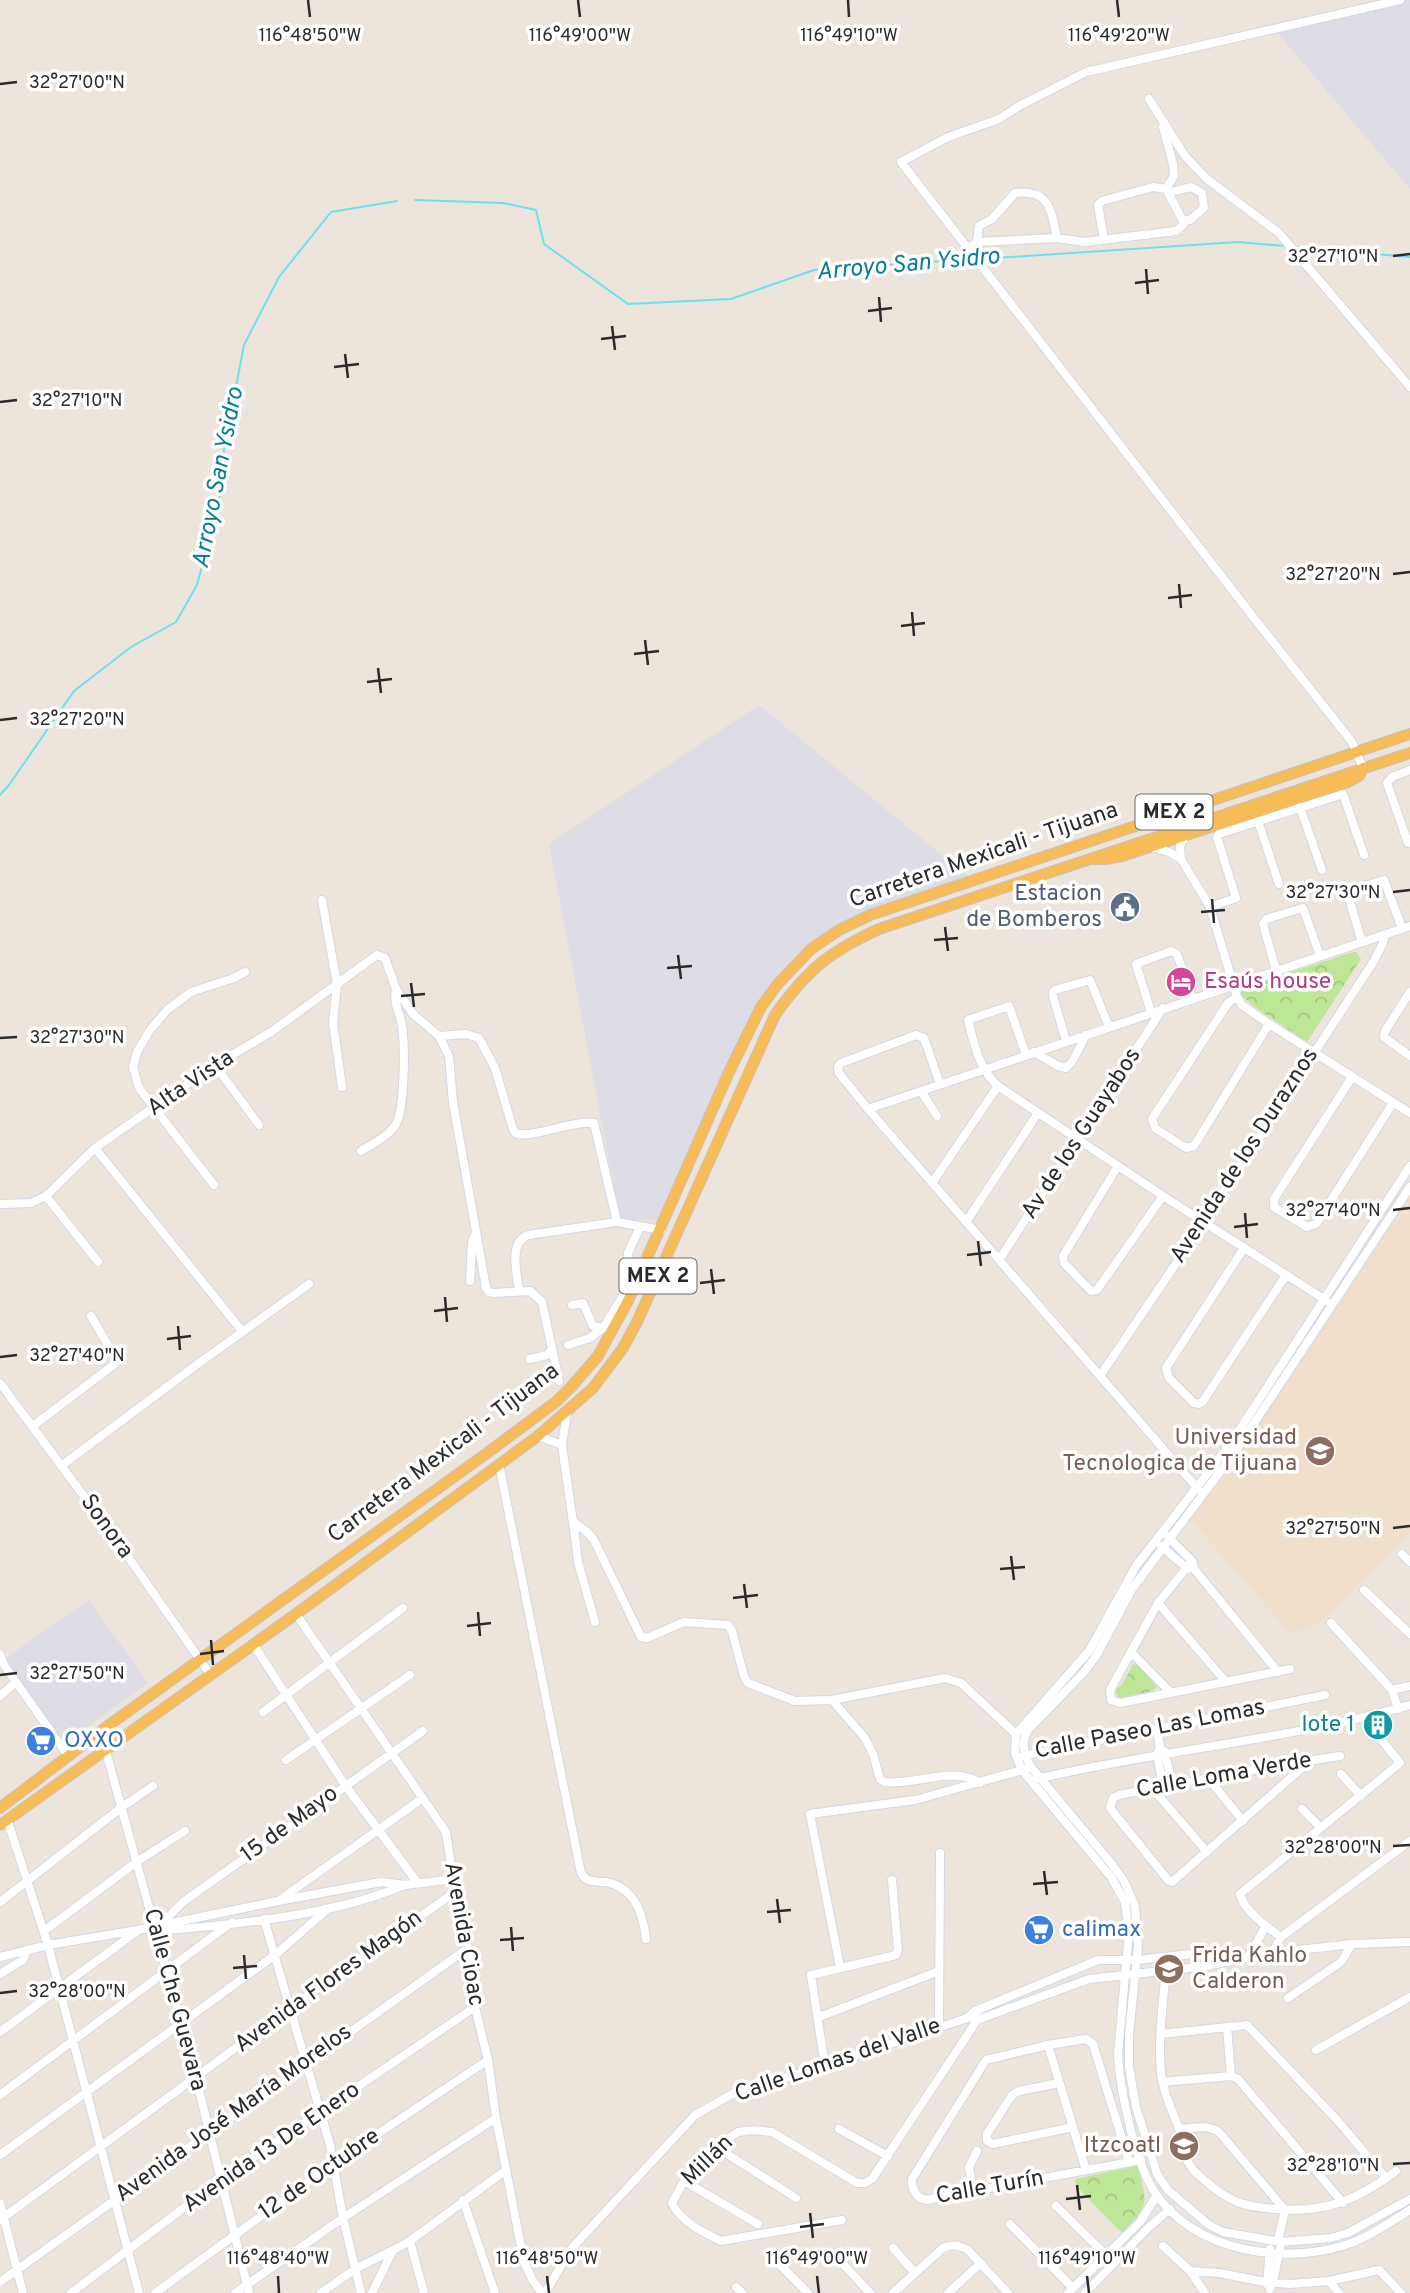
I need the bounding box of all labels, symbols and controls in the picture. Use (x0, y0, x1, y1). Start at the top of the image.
text: 116°48'50"W (259, 25, 361, 48)
text: 116°49'00"W (529, 25, 631, 48)
text: 116°49'10"W (800, 25, 898, 48)
text: 116°49'20"W (1068, 25, 1170, 48)
text: 32°27'00"N (29, 72, 125, 95)
water label: Arroyo San Ysidro (815, 242, 1001, 288)
text: 32°27'10"N (1287, 246, 1379, 269)
water label: Arroyo San Ysidro (187, 385, 251, 571)
text: 32°27'10"N (31, 390, 123, 413)
text: 32°27'20"N (1285, 564, 1381, 587)
text: 32°27'20"N (29, 709, 125, 732)
road number: MEX 2 (1136, 794, 1212, 830)
street label: Carretera Mexicali - Tijuana (846, 796, 1122, 916)
place label: Estacion de Bomberos (966, 880, 1102, 935)
text: 32°27'30"N (1285, 882, 1381, 905)
public building icon: Estacion de Bomberos (1108, 890, 1142, 924)
hotel icon: Esau´s house (1164, 965, 1198, 999)
place label: Esau´s house (1204, 968, 1331, 997)
text: 32°27'30"N (29, 1027, 125, 1050)
street label: Av de los Guayabos (1016, 1043, 1148, 1225)
street label: Avenida de los Duraznos (1164, 1043, 1326, 1269)
street label: Alta Vista (142, 1044, 240, 1124)
text: 32°27'40"N (1285, 1200, 1381, 1223)
road number: MEX 2 (620, 1258, 696, 1294)
text: 32°27'40"N (29, 1345, 125, 1368)
street label: Carretera Mexicali - Tijuana (323, 1357, 565, 1551)
place label: Universidad Tecnologica de Tijuana (1062, 1424, 1297, 1479)
school or university icon: Universidad Tecnologica de Tijuana (1303, 1434, 1337, 1468)
street label: Sonora (73, 1489, 139, 1565)
text: 32°27'50"N (1285, 1518, 1381, 1541)
text: 32°27'50"N (29, 1663, 125, 1686)
street label: Calle Paseo Las Lomas (1033, 1693, 1267, 1767)
building icon: lote 1 (1361, 1708, 1395, 1742)
place label: lote 1 (1302, 1711, 1355, 1740)
supermarket icon: OXXO (24, 1724, 58, 1758)
place label: OXXO (64, 1727, 124, 1756)
street label: Calle Loma Verde (1134, 1746, 1314, 1806)
street label: 15 de Mayo (235, 1780, 345, 1870)
text: 32°28'00"N (1284, 1837, 1382, 1860)
street label: Avenida Cioac (436, 1860, 490, 2008)
street label: Avenida Flores Magón (229, 1904, 429, 2060)
street label: Calle Che Guevara (136, 1906, 212, 2094)
supermarket icon: calimax (1022, 1913, 1056, 1947)
place label: calimax (1062, 1916, 1141, 1945)
place label: Frida Kahlo Calderon (1192, 1942, 1307, 1997)
school or university icon: Frida Kahlo Calderon (1152, 1952, 1186, 1986)
text: 32°28'00"N (28, 1981, 126, 2004)
street label: Calle Lomas del Valle (731, 2012, 945, 2110)
street label: Avenida José María Morelos (110, 2018, 358, 2210)
street label: Avenida 13 De Enero (178, 2076, 366, 2220)
street label: 12 de Octubre (254, 2123, 386, 2227)
street label: Millán (676, 2129, 740, 2193)
school or university icon: Itzcoatl (1167, 2129, 1201, 2163)
place label: Itzcoatl (1084, 2132, 1161, 2161)
text: 32°28'10"N (1287, 2155, 1380, 2178)
street label: Calle Turín (934, 2164, 1046, 2212)
text: 116°48'40"W (227, 2248, 329, 2271)
text: 116°48'50"W (496, 2248, 598, 2271)
text: 116°49'00"W (766, 2248, 868, 2271)
text: 116°49'10"W (1038, 2248, 1136, 2271)

